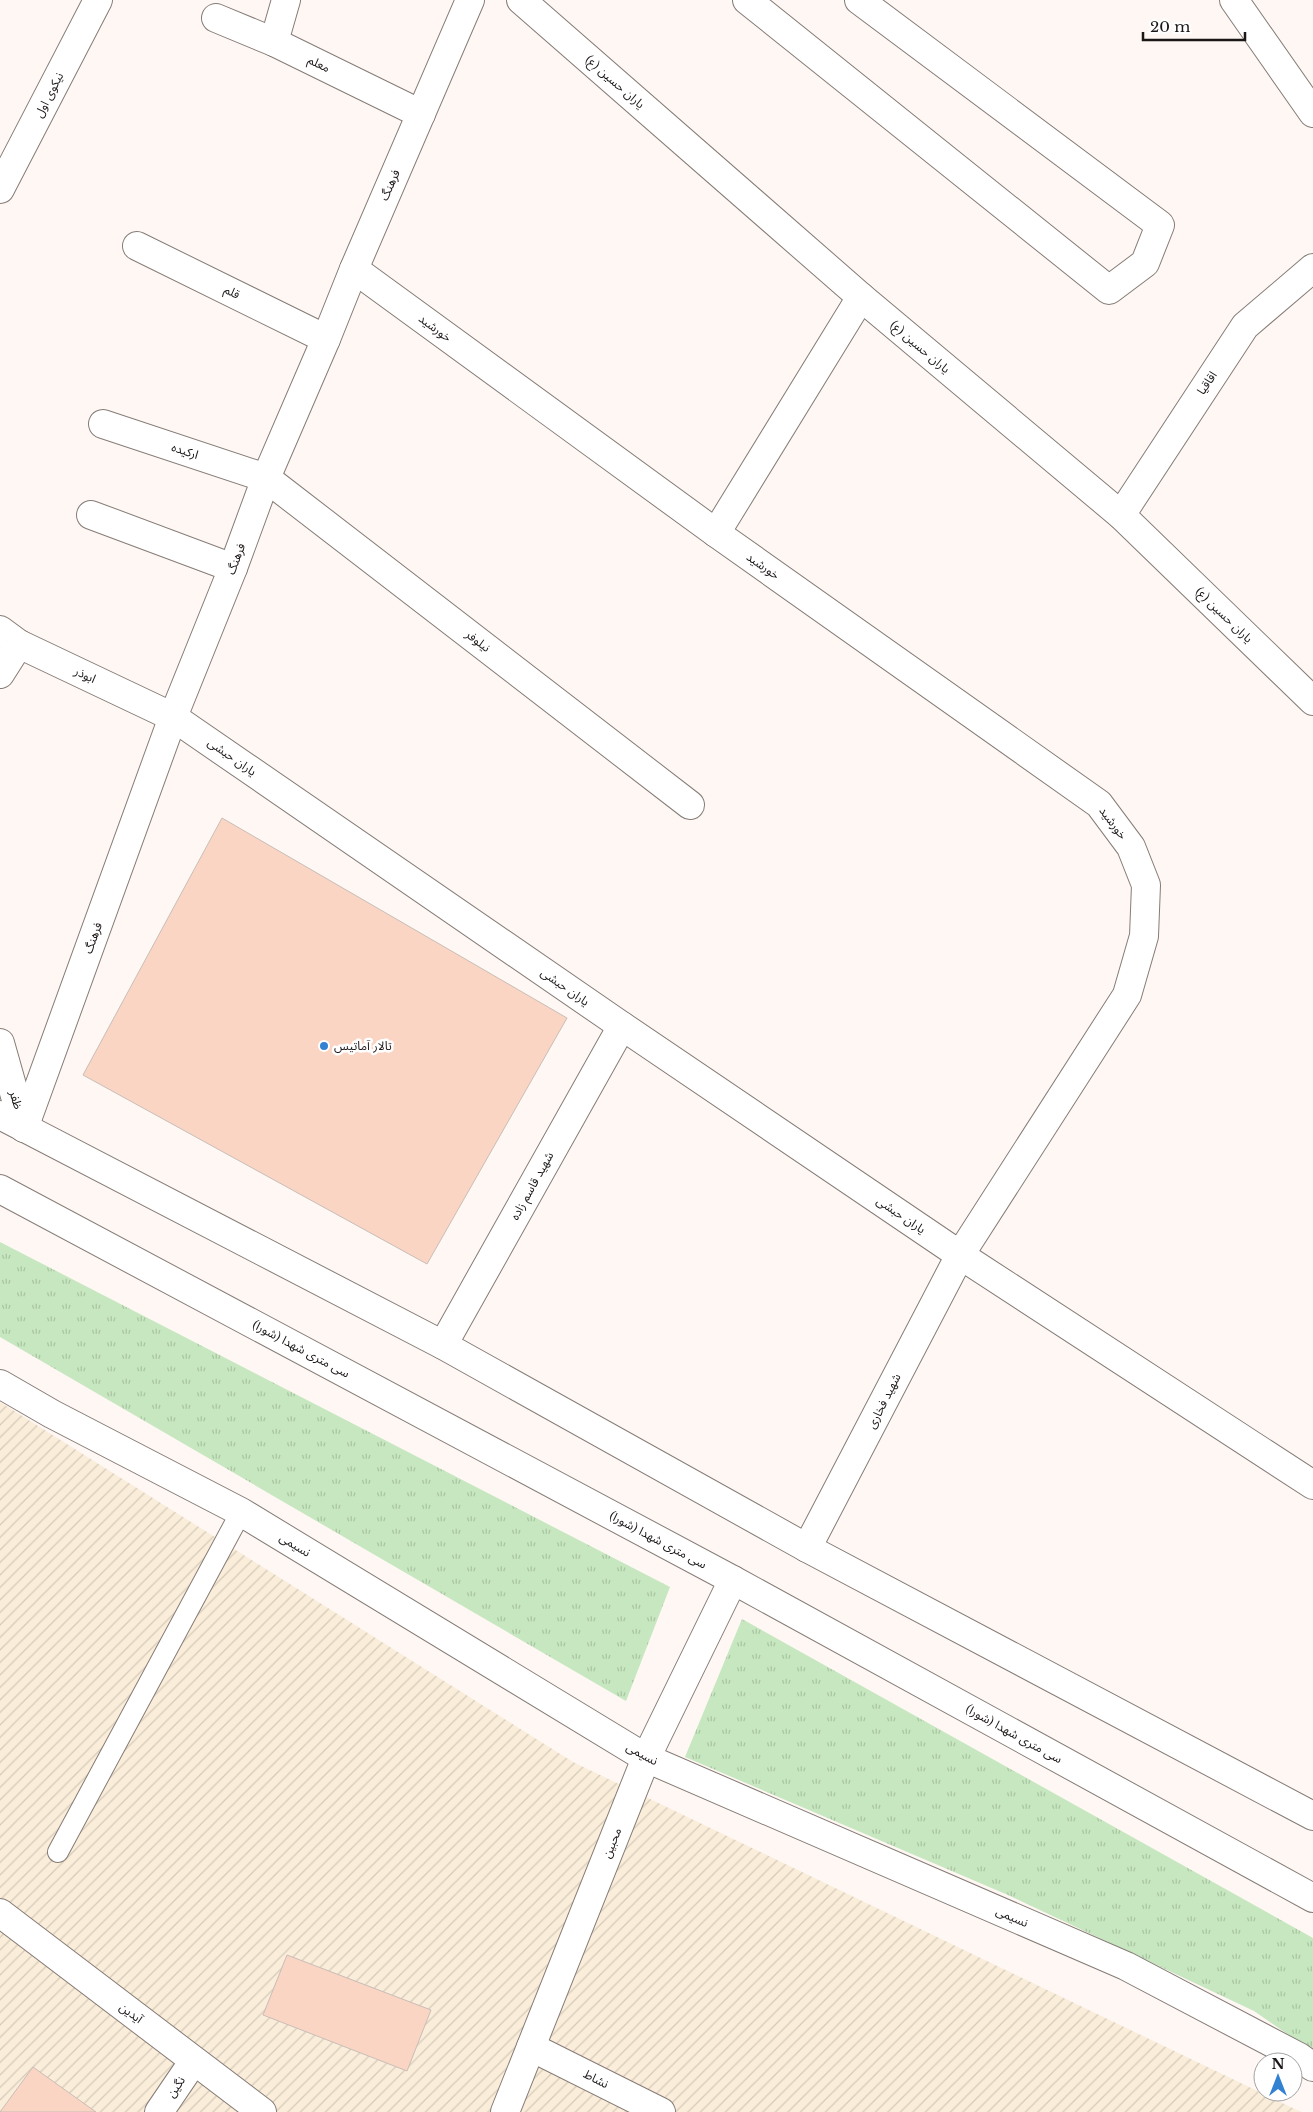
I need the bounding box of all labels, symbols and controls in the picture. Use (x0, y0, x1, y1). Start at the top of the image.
scale bar (1143, 10, 1246, 42)
text: 20 m (1150, 17, 1190, 36)
street label: معلم (305, 52, 333, 77)
street label: یاران حسین (ع) (581, 52, 648, 113)
street label: نیکوی اول (31, 70, 66, 120)
street label: فرهنگ (376, 167, 403, 203)
street label: قلم (221, 281, 243, 304)
street label: خورشید (416, 311, 455, 345)
street label: یاران حسین (ع) (886, 317, 953, 378)
street label: اقاقیا (1193, 368, 1220, 397)
street label: ارکیده (170, 439, 201, 462)
street label: فرهنگ (223, 541, 248, 577)
street label: خورشید (744, 549, 783, 582)
street label: یاران حسین (ع) (1191, 584, 1256, 647)
street label: نیلوفر (462, 626, 494, 655)
street label: ابوذر (71, 663, 98, 686)
street label: یاران حبشی (205, 734, 260, 779)
street label: خورشید (1096, 803, 1131, 842)
street label: فرهنگ (80, 920, 105, 956)
street label: یاران حبشی (538, 964, 593, 1009)
place label: تالار آماتیس (334, 1038, 392, 1053)
marker: تالار آماتیس (318, 1040, 330, 1052)
street label: ظفر (6, 1088, 26, 1111)
street label: شهید قاسم زاده (507, 1149, 558, 1224)
street label: یاران حبشی (874, 1193, 929, 1237)
street label: سی متری شهدا (شورا) (250, 1317, 352, 1381)
street label: شهید فخاری (863, 1371, 904, 1431)
street label: سی متری شهدا (شورا) (607, 1508, 709, 1572)
street label: نسیمی (277, 1529, 314, 1560)
street label: سی متری شهدا (شورا) (963, 1701, 1065, 1766)
street label: نسیمی (624, 1739, 661, 1768)
street label: محبین (599, 1825, 624, 1860)
street label: نسیمی (994, 1903, 1031, 1930)
street label: آیدین (117, 1999, 146, 2027)
north arrow (1253, 2052, 1303, 2102)
text: N (1271, 2055, 1285, 2073)
street label: نشاط (581, 2066, 611, 2091)
street label: نگین (163, 2073, 188, 2100)

